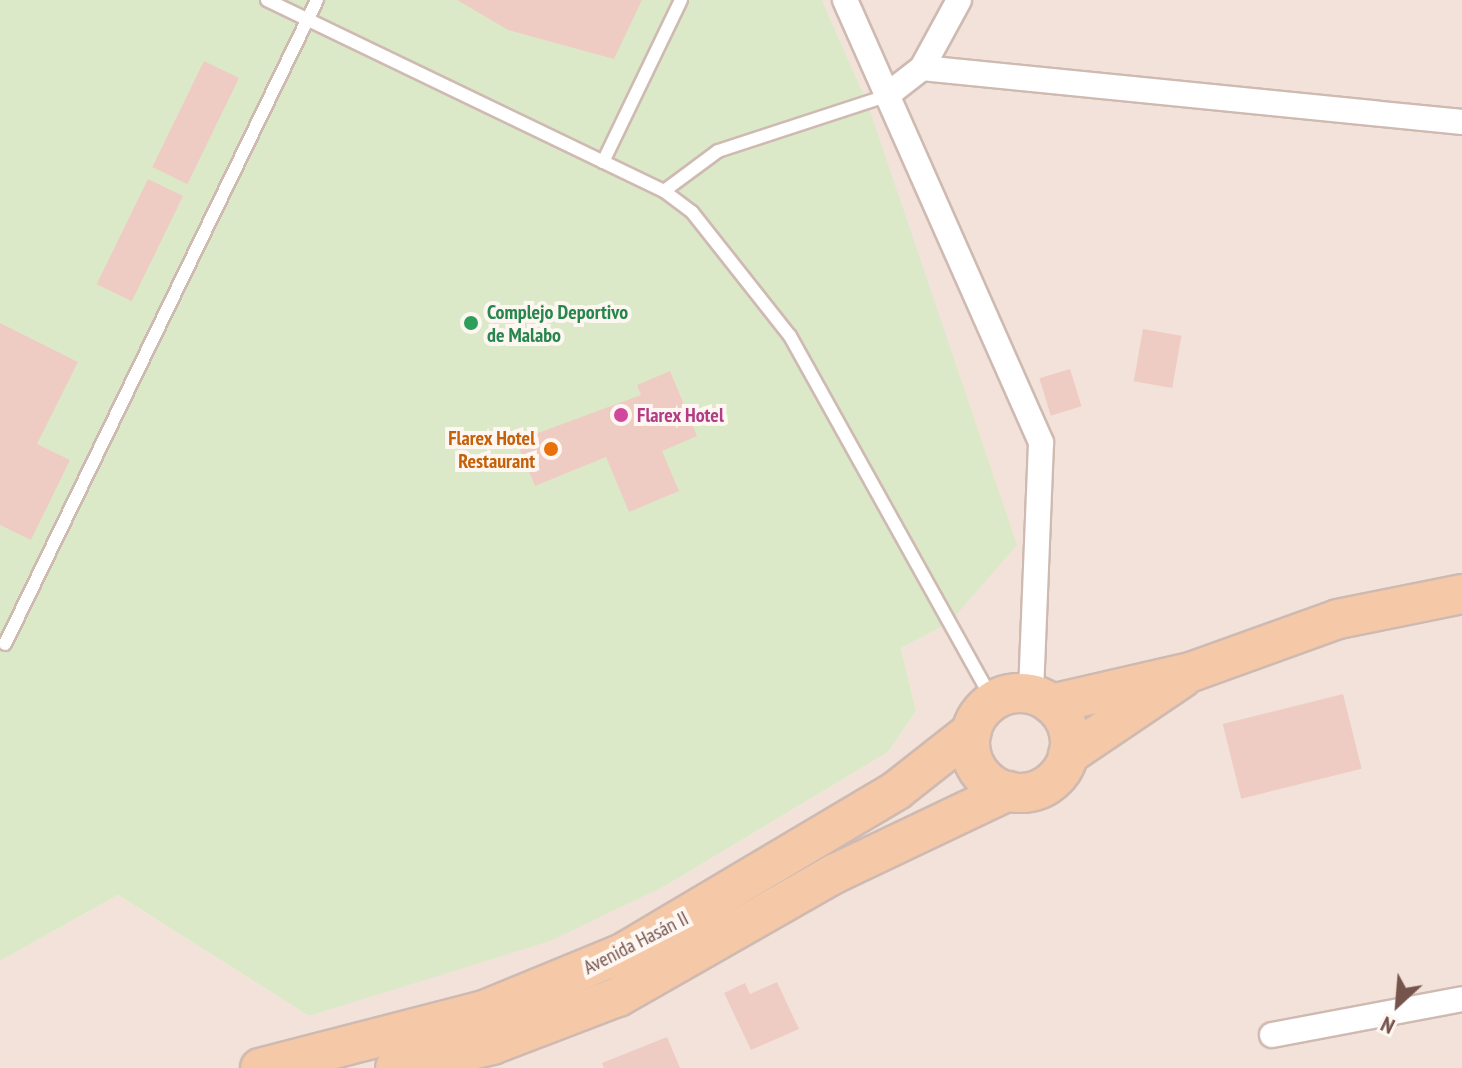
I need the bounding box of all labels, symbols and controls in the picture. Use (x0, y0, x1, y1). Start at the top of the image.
place label: Complejo Deportivo de Malabo (487, 300, 628, 347)
marker: Complejo Deportivo de Malabo (462, 314, 480, 332)
place label: Flarex Hotel (637, 403, 724, 427)
marker: Flarex Hotel (612, 406, 630, 424)
place label: Flarex Hotel Restaurant (448, 426, 535, 473)
marker: Flarex Hotel Restaurant (542, 440, 560, 458)
street label: Avenida Hasán II (579, 906, 693, 980)
north arrow (1358, 964, 1438, 1044)
text: N (1376, 1010, 1399, 1041)

